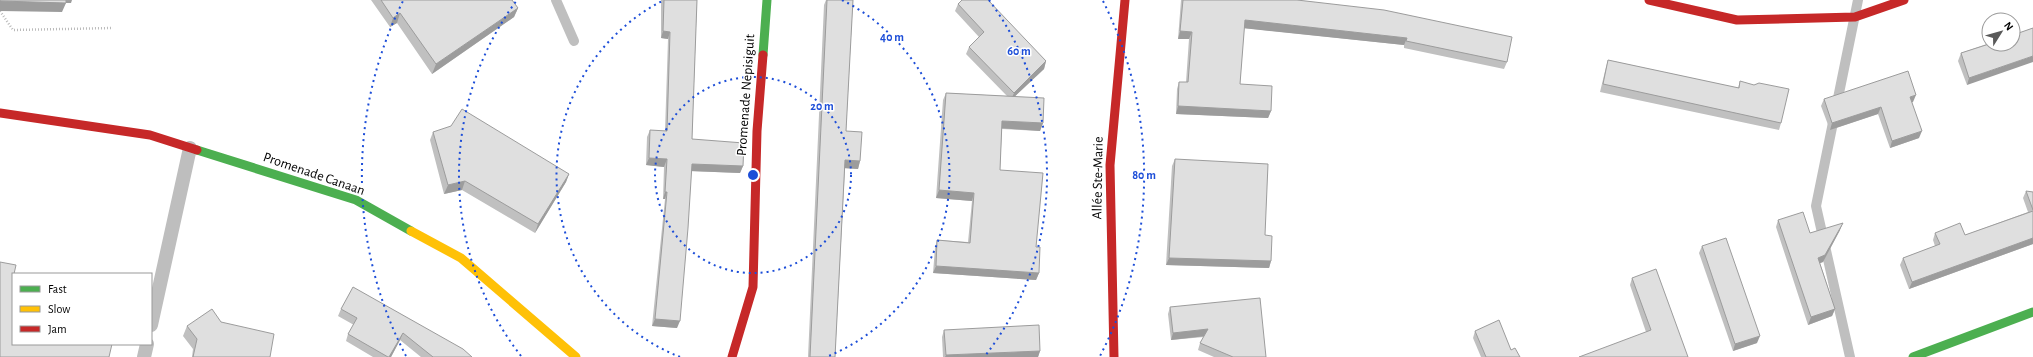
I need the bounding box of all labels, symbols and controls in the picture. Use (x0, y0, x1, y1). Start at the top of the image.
north arrow (1981, 12, 2021, 52)
text: N (2002, 20, 2015, 33)
text: 40 m (880, 31, 904, 43)
street label: Promenade Nepisiguit (735, 33, 757, 156)
text: 60 m (1007, 45, 1031, 57)
text: 20 m (810, 100, 834, 112)
street label: Allée Ste-Marie (1090, 136, 1106, 220)
street label: Promenade Canaan (261, 150, 367, 198)
centre of rings (746, 168, 760, 182)
text: 80 m (1132, 169, 1156, 181)
legend (12, 273, 152, 345)
text: Fast (48, 283, 67, 295)
text: Slow (48, 303, 70, 315)
text: Jam (48, 323, 67, 335)

